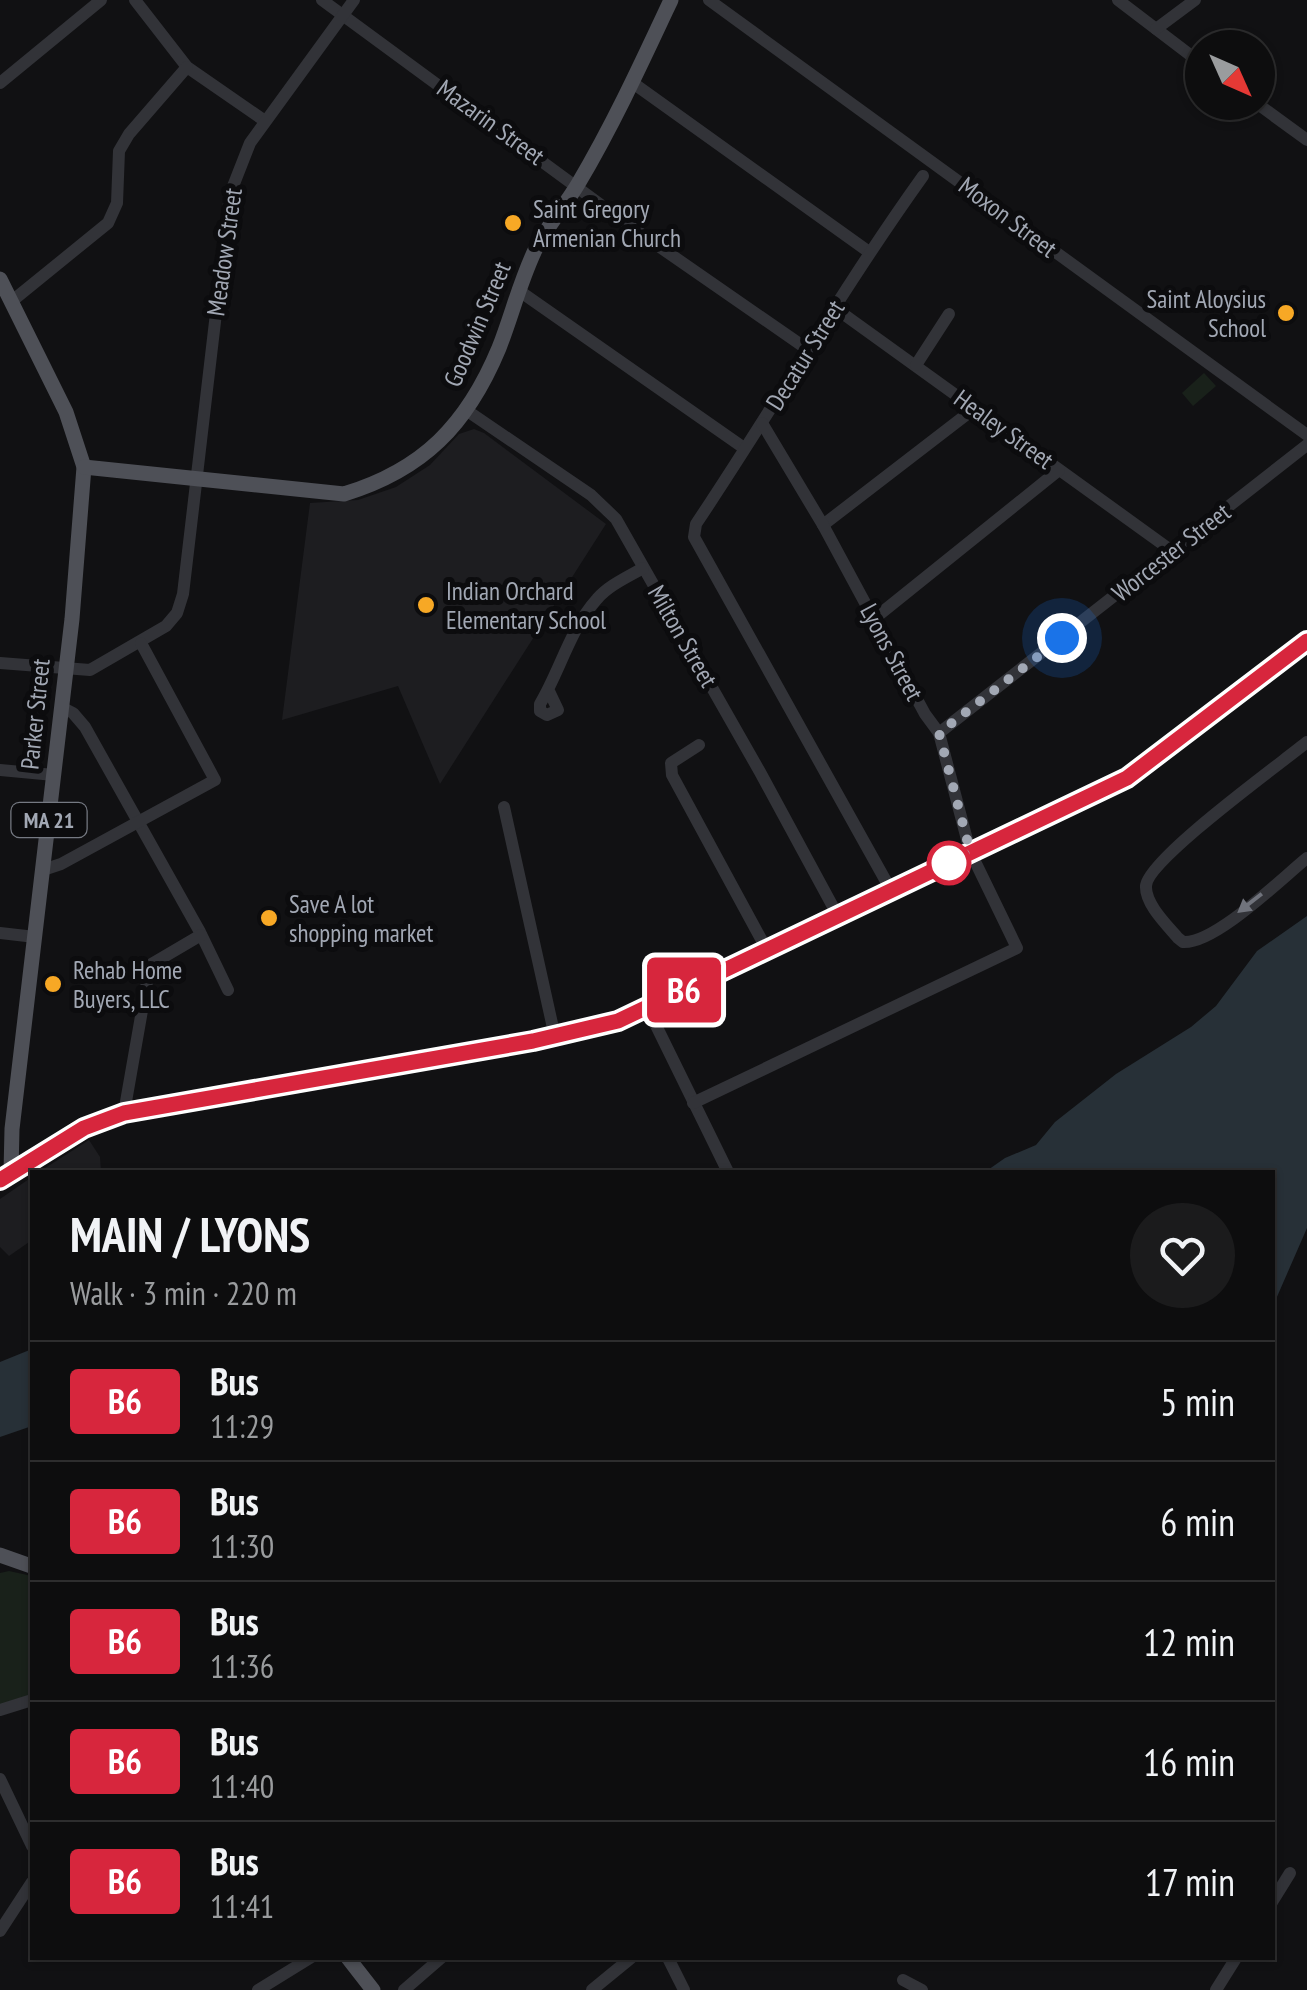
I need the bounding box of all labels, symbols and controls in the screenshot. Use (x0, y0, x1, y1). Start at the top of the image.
north arrow (1185, 30, 1275, 120)
map controls (1185, 30, 1275, 120)
street label: Mazarin Street (431, 72, 551, 172)
street label: Moxon Street (952, 170, 1064, 264)
street label: Meadow Street (199, 186, 249, 318)
place label: Saint Gregory Armenian Church (533, 193, 681, 254)
marker: Saint Gregory Armenian Church (502, 212, 524, 234)
street label: Goodwin Street (436, 256, 518, 391)
place label: Saint Aloysius School (1147, 283, 1266, 344)
street label: Decatur Street (759, 294, 851, 416)
marker: Saint Aloysius School (1275, 302, 1297, 324)
street label: Healey Street (948, 382, 1060, 476)
street label: Worcester Street (1105, 496, 1237, 608)
place label: Indian Orchard Elementary School (446, 575, 606, 636)
street label: Milton Street (641, 579, 725, 693)
marker: Indian Orchard Elementary School (415, 594, 437, 616)
street label: Lyons Street (853, 598, 931, 706)
your location (1037, 613, 1087, 663)
street label: Parker Street (13, 657, 57, 771)
road number: MA 21 (12, 803, 86, 837)
unlabelled marker (928, 842, 970, 884)
place label: Save A lot shopping market (289, 888, 433, 949)
one-way arrow (1237, 892, 1263, 913)
marker: Save A lot shopping market (258, 907, 280, 929)
place label: Rehab Home Buyers, LLC (73, 954, 182, 1015)
line badge: B6 (639, 958, 729, 1022)
text: B6 (667, 967, 701, 1013)
marker: Rehab Home Buyers, LLC (42, 973, 64, 995)
text: MAIN / LYONS (70, 1203, 310, 1265)
button: heart (1130, 1203, 1235, 1308)
text: Walk · 3 min · 220 m (70, 1272, 297, 1314)
text: Bus (210, 1356, 259, 1405)
text: 5 min (1160, 1377, 1235, 1426)
text: B6 (108, 1378, 142, 1424)
text: 11:29 (210, 1405, 274, 1447)
text: Bus (210, 1476, 259, 1525)
text: 6 min (1160, 1497, 1235, 1546)
text: B6 (108, 1498, 142, 1544)
text: 11:30 (210, 1525, 274, 1567)
text: Bus (210, 1596, 259, 1645)
text: 12 min (1143, 1617, 1235, 1666)
text: B6 (108, 1618, 142, 1664)
text: 11:36 (210, 1645, 274, 1687)
text: Bus (210, 1716, 259, 1765)
text: 16 min (1143, 1737, 1235, 1786)
text: B6 (108, 1738, 142, 1784)
text: 11:40 (210, 1765, 274, 1807)
text: Bus (210, 1836, 259, 1885)
text: 17 min (1145, 1857, 1235, 1906)
text: B6 (108, 1858, 142, 1904)
text: 11:41 (210, 1885, 274, 1927)

